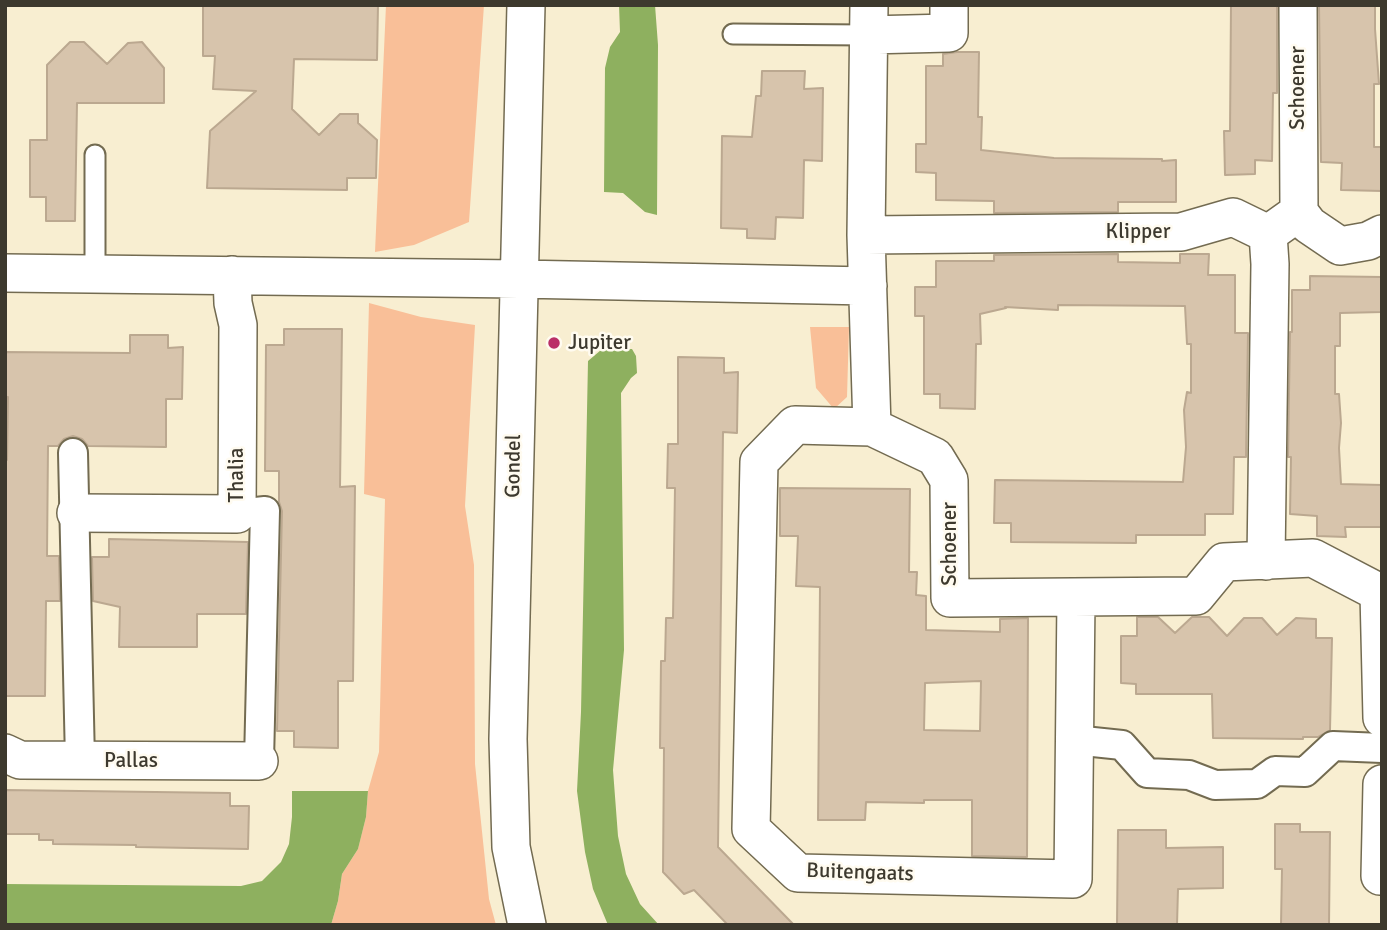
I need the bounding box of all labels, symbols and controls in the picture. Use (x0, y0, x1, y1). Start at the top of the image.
street label: Schoener (1285, 46, 1311, 130)
street label: Klipper (1106, 219, 1170, 245)
place label: Jupiter (568, 330, 631, 356)
marker: Jupiter (546, 335, 562, 351)
street label: Gondel (501, 434, 527, 498)
street label: Thalia (224, 448, 250, 502)
street label: Schoener (937, 502, 963, 586)
street label: Pallas (104, 748, 158, 774)
street label: Buitengaats (806, 859, 914, 887)

